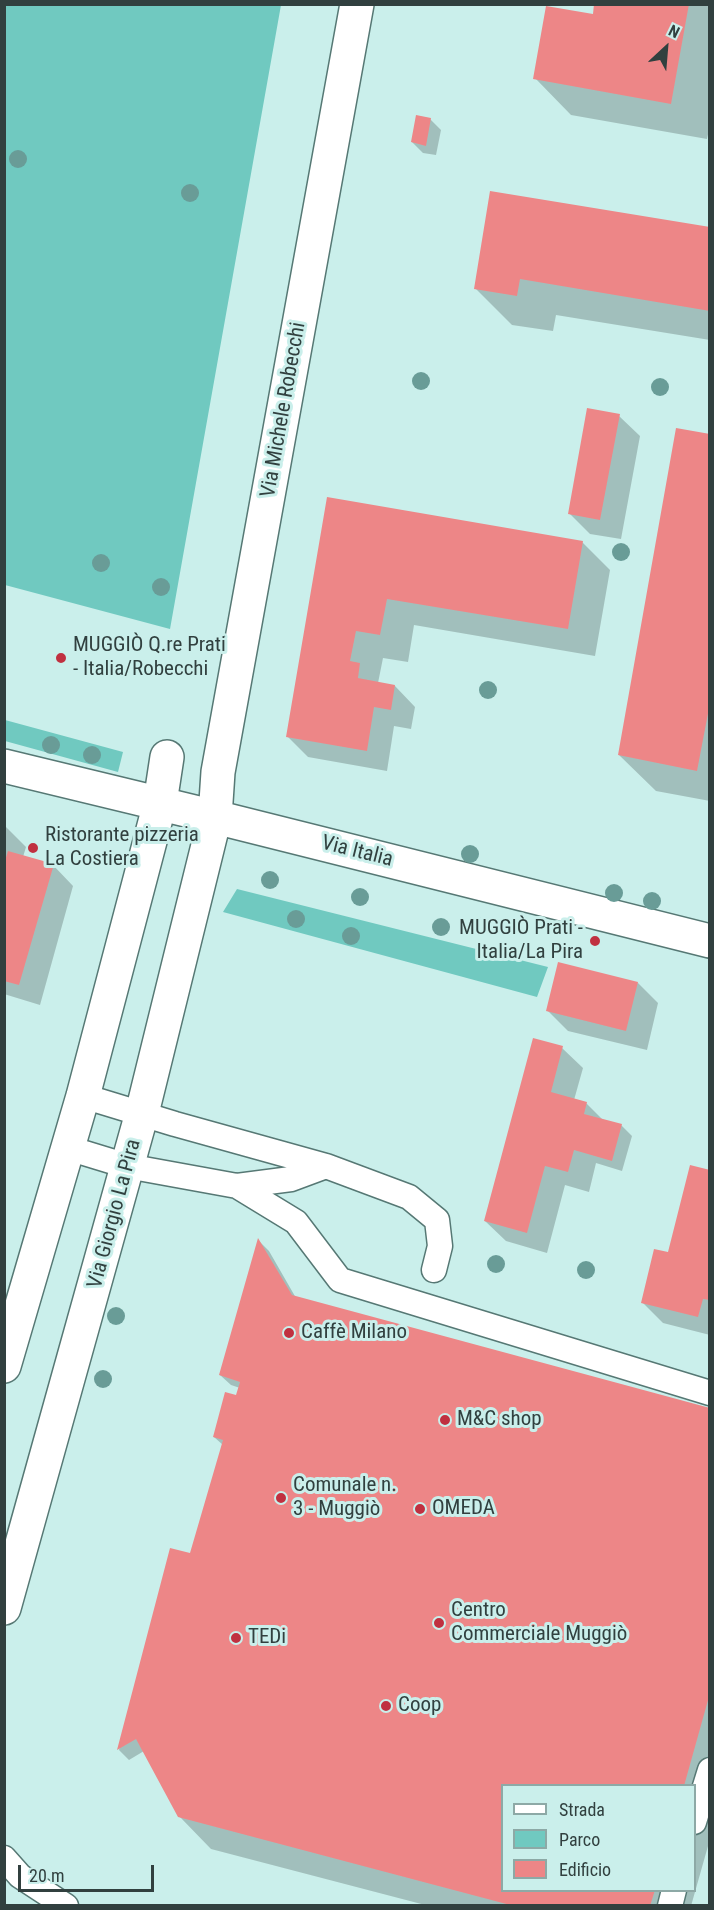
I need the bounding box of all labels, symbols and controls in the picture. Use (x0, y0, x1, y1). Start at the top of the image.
north arrow (636, 18, 696, 78)
text: N (666, 21, 683, 42)
street label: Via Michele Robecchi (256, 320, 312, 500)
place label: MUGGIÒ Q.re Prati - Italia/Robecchi (73, 633, 226, 683)
marker: MUGGIÒ Q.re Prati - Italia/Robecchi (54, 651, 68, 665)
place label: Ristorante pizzeria La Costiera (45, 823, 199, 873)
street label: Via Italia (319, 831, 395, 873)
marker: Ristorante pizzeria La Costiera (26, 841, 40, 855)
place label: MUGGIÒ Prati - Italia/La Pira (459, 916, 583, 966)
marker: MUGGIÒ Prati - Italia/La Pira (588, 934, 602, 948)
street label: Via Giorgio La Pira (83, 1137, 147, 1291)
place label: Caffè Milano (301, 1320, 407, 1346)
marker: Caffè Milano (282, 1326, 296, 1340)
place label: M&C shop (457, 1407, 542, 1433)
marker: M&C shop (438, 1413, 452, 1427)
place label: Comunale n. 3 - Muggiò (293, 1473, 397, 1523)
marker: Comunale n. 3 - Muggiò (274, 1491, 288, 1505)
place label: OMEDA (432, 1496, 495, 1522)
marker: OMEDA (413, 1502, 427, 1516)
place label: Centro Commerciale Muggiò (451, 1598, 627, 1648)
marker: Centro Commerciale Muggiò (432, 1616, 446, 1630)
place label: TEDi (248, 1625, 286, 1651)
marker: TEDi (229, 1631, 243, 1645)
place label: Coop (398, 1693, 441, 1719)
marker: Coop (379, 1699, 393, 1713)
legend (501, 1784, 696, 1892)
text: Strada (559, 1799, 605, 1820)
text: Parco (559, 1829, 600, 1850)
scale bar (21, 1853, 158, 1891)
text: Edificio (559, 1859, 611, 1880)
text: 20 m (29, 1865, 64, 1886)

